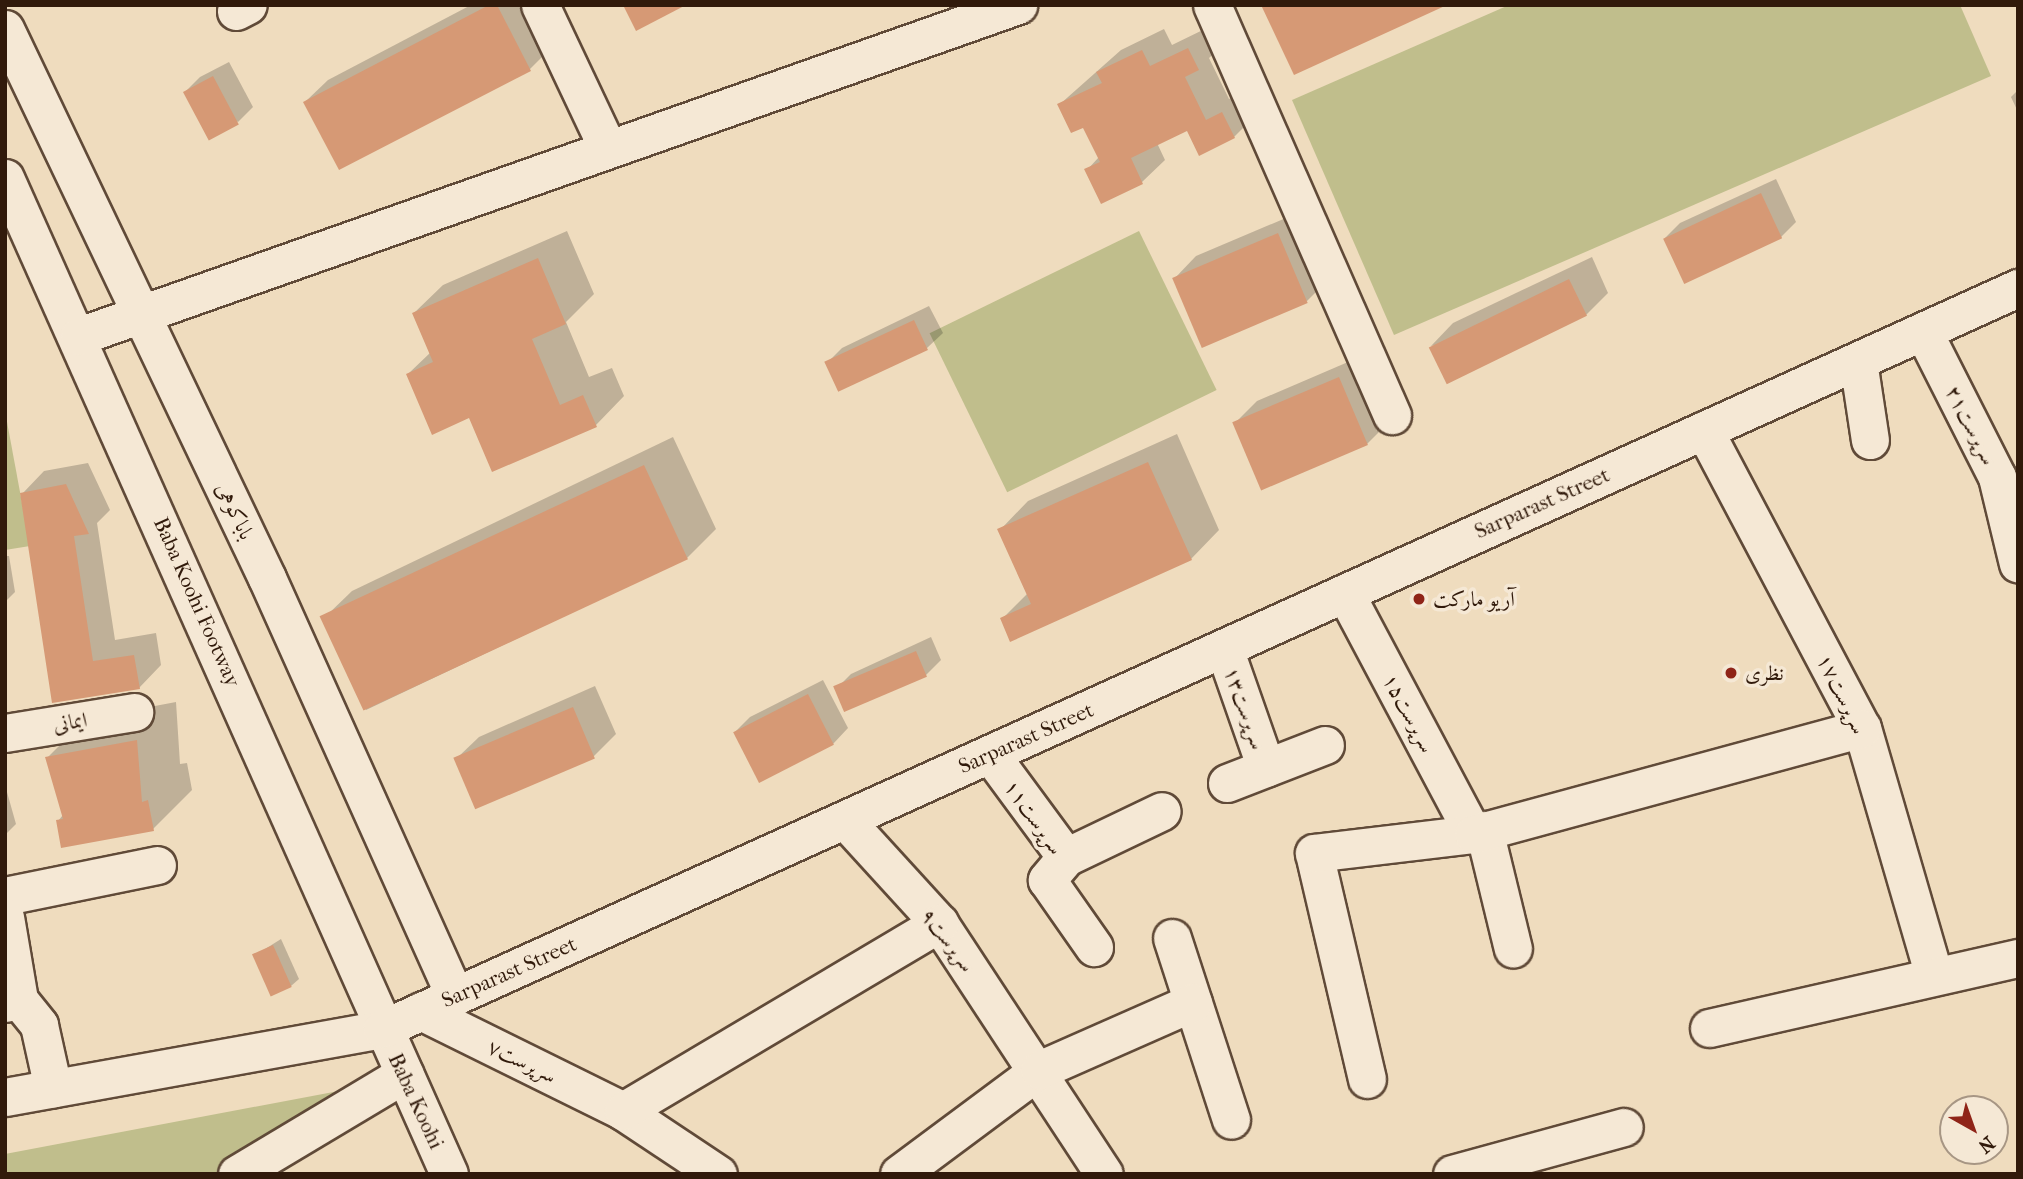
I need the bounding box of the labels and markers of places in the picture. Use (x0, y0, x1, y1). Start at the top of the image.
place label: آریو مارکت (1433, 586, 1515, 612)
marker: آریو مارکت (1411, 591, 1427, 607)
place label: نظری (1745, 660, 1784, 686)
marker: نظری (1723, 665, 1739, 681)

